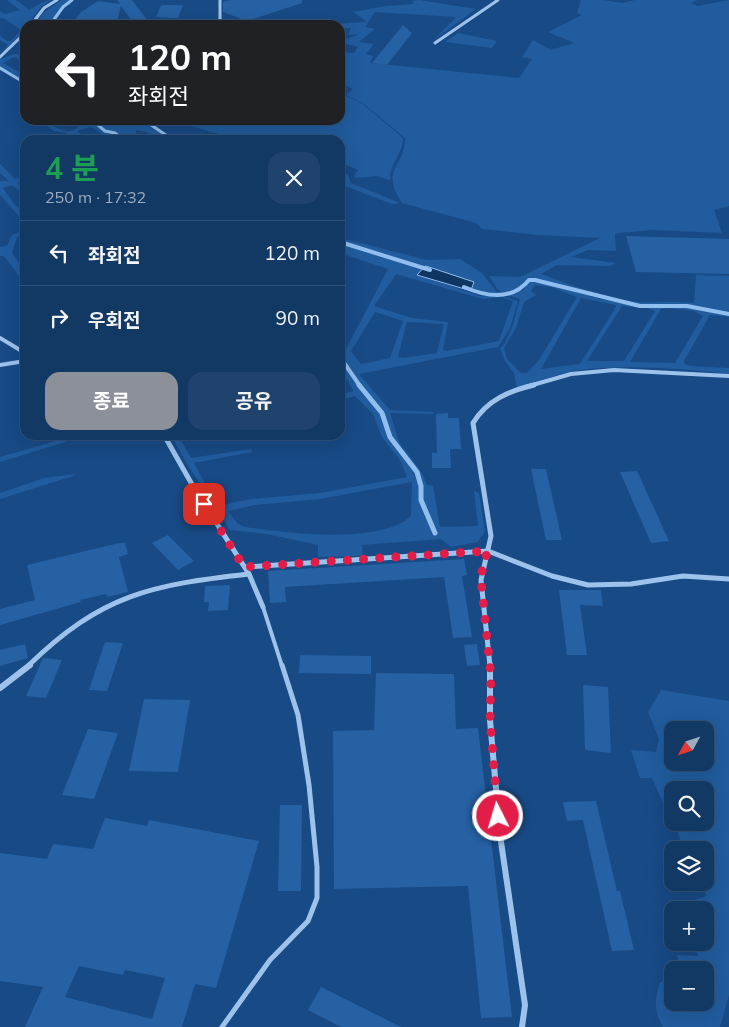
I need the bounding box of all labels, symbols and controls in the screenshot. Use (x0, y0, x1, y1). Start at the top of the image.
text: 120 m (128, 35, 232, 79)
icon: left (45, 40, 110, 105)
text: 좌회전 (128, 82, 189, 110)
text: 4 분 (45, 149, 99, 187)
button: close (268, 152, 320, 204)
text: 250 m · 17:32 (45, 187, 146, 207)
icon: left (45, 239, 73, 267)
text: 120 m (264, 241, 320, 265)
text: 좌회전 (88, 243, 140, 267)
icon: right (45, 304, 73, 332)
text: 90 m (276, 306, 320, 330)
text: 우회전 (88, 308, 140, 332)
button: 종료 (45, 372, 178, 430)
button: 공유 (188, 372, 320, 430)
pin (183, 483, 225, 525)
icon: arrive (190, 490, 218, 518)
north arrow (664, 721, 714, 771)
map controls (664, 721, 714, 1011)
button: search (664, 781, 714, 831)
position arrow (471, 789, 523, 841)
button: layers (664, 841, 714, 891)
button: + (664, 901, 714, 951)
button: − (664, 961, 714, 1011)

